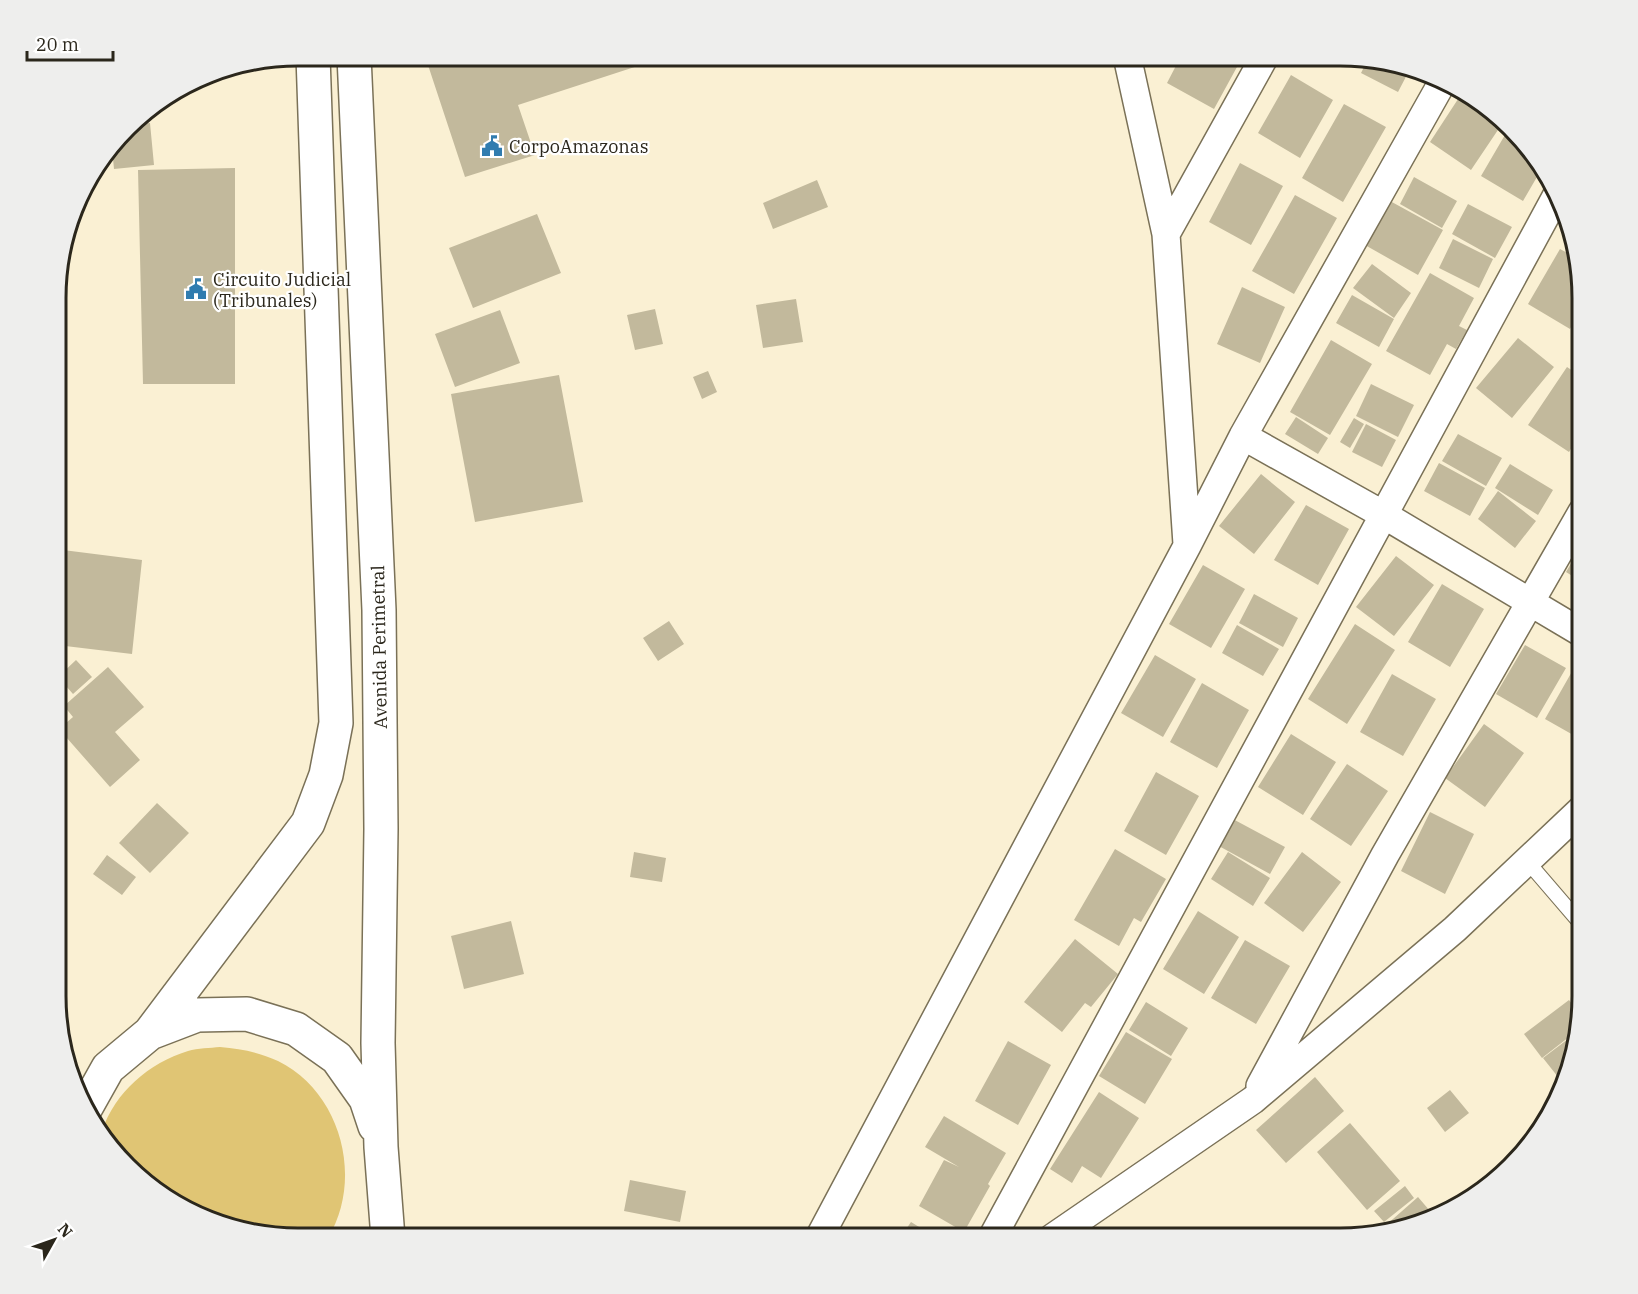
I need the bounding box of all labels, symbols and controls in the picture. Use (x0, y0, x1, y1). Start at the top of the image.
scale bar (27, 24, 112, 62)
text: 20 m (36, 33, 79, 56)
public building icon: CorpoAmazonas (480, 134, 504, 158)
place label: CorpoAmazonas (509, 135, 648, 158)
place label: Circuito Judicial (Tribunales) (213, 268, 351, 312)
public building icon: Circuito Judicial (Tribunales) (184, 277, 208, 301)
street label: Avenida Perimetral (366, 565, 392, 729)
north arrow (24, 1210, 84, 1270)
text: N (54, 1219, 77, 1242)

